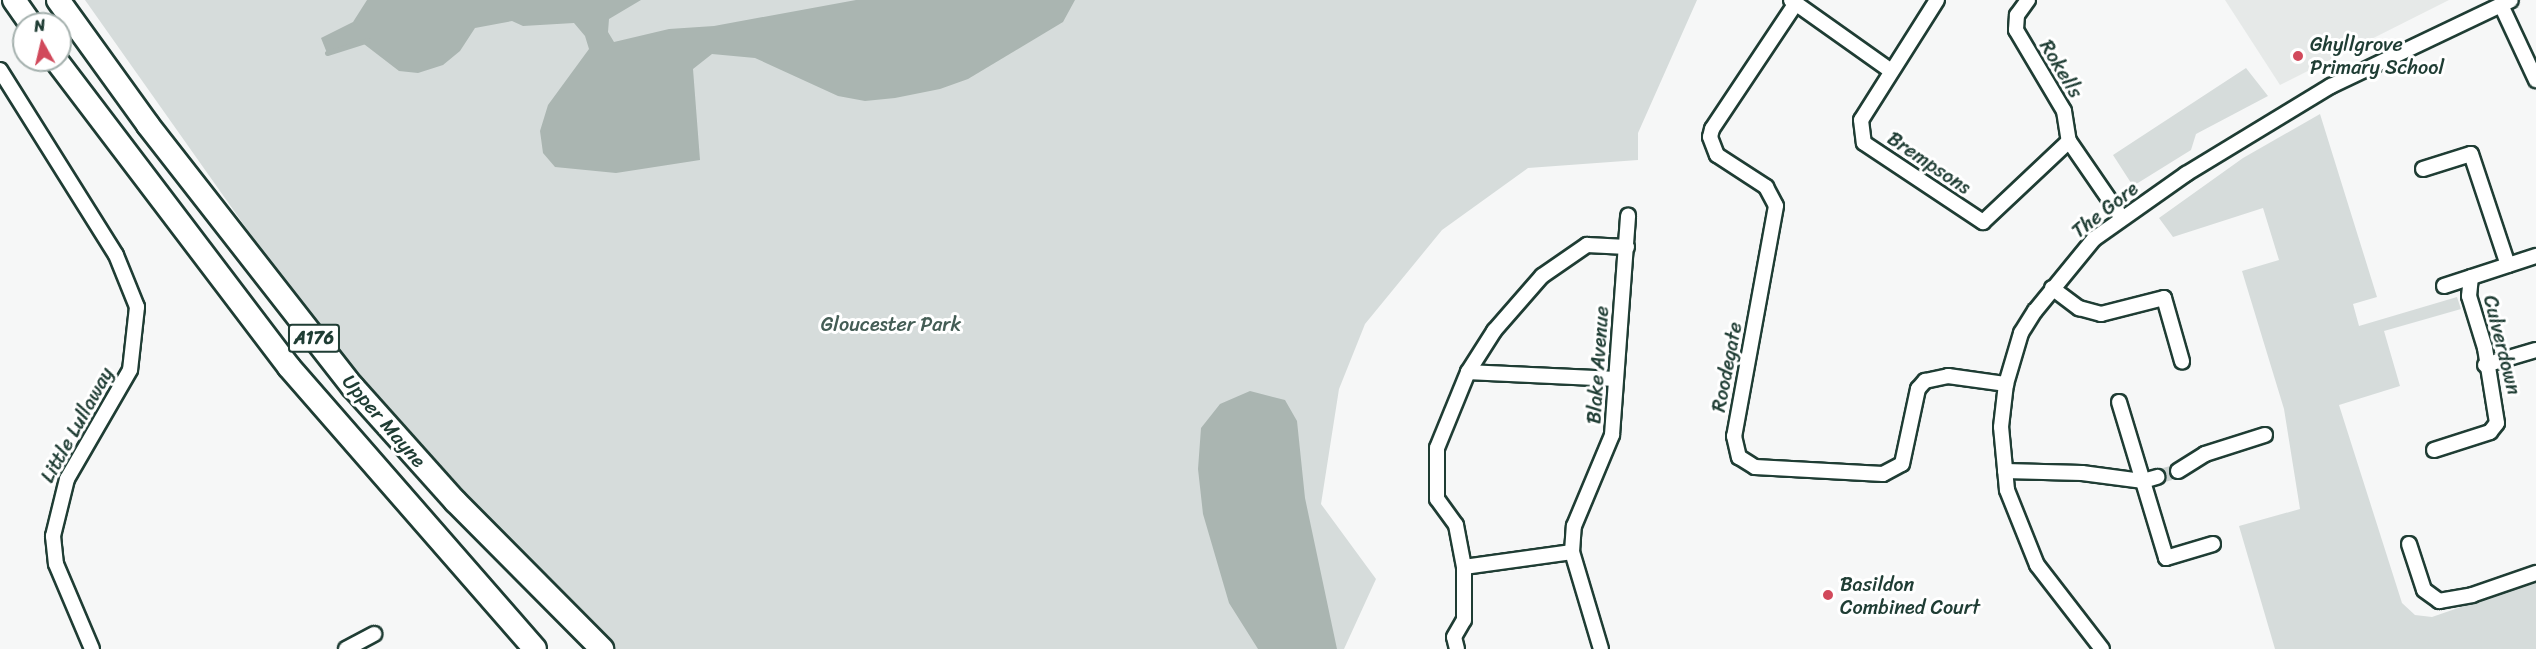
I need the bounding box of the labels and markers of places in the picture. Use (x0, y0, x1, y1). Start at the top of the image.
place label: Ghyllgrove Primary School (2310, 33, 2444, 80)
marker: Ghyllgrove Primary School (2291, 49, 2305, 63)
place label: Basildon Combined Court (1840, 572, 1981, 619)
marker: Basildon Combined Court (1821, 588, 1835, 602)

